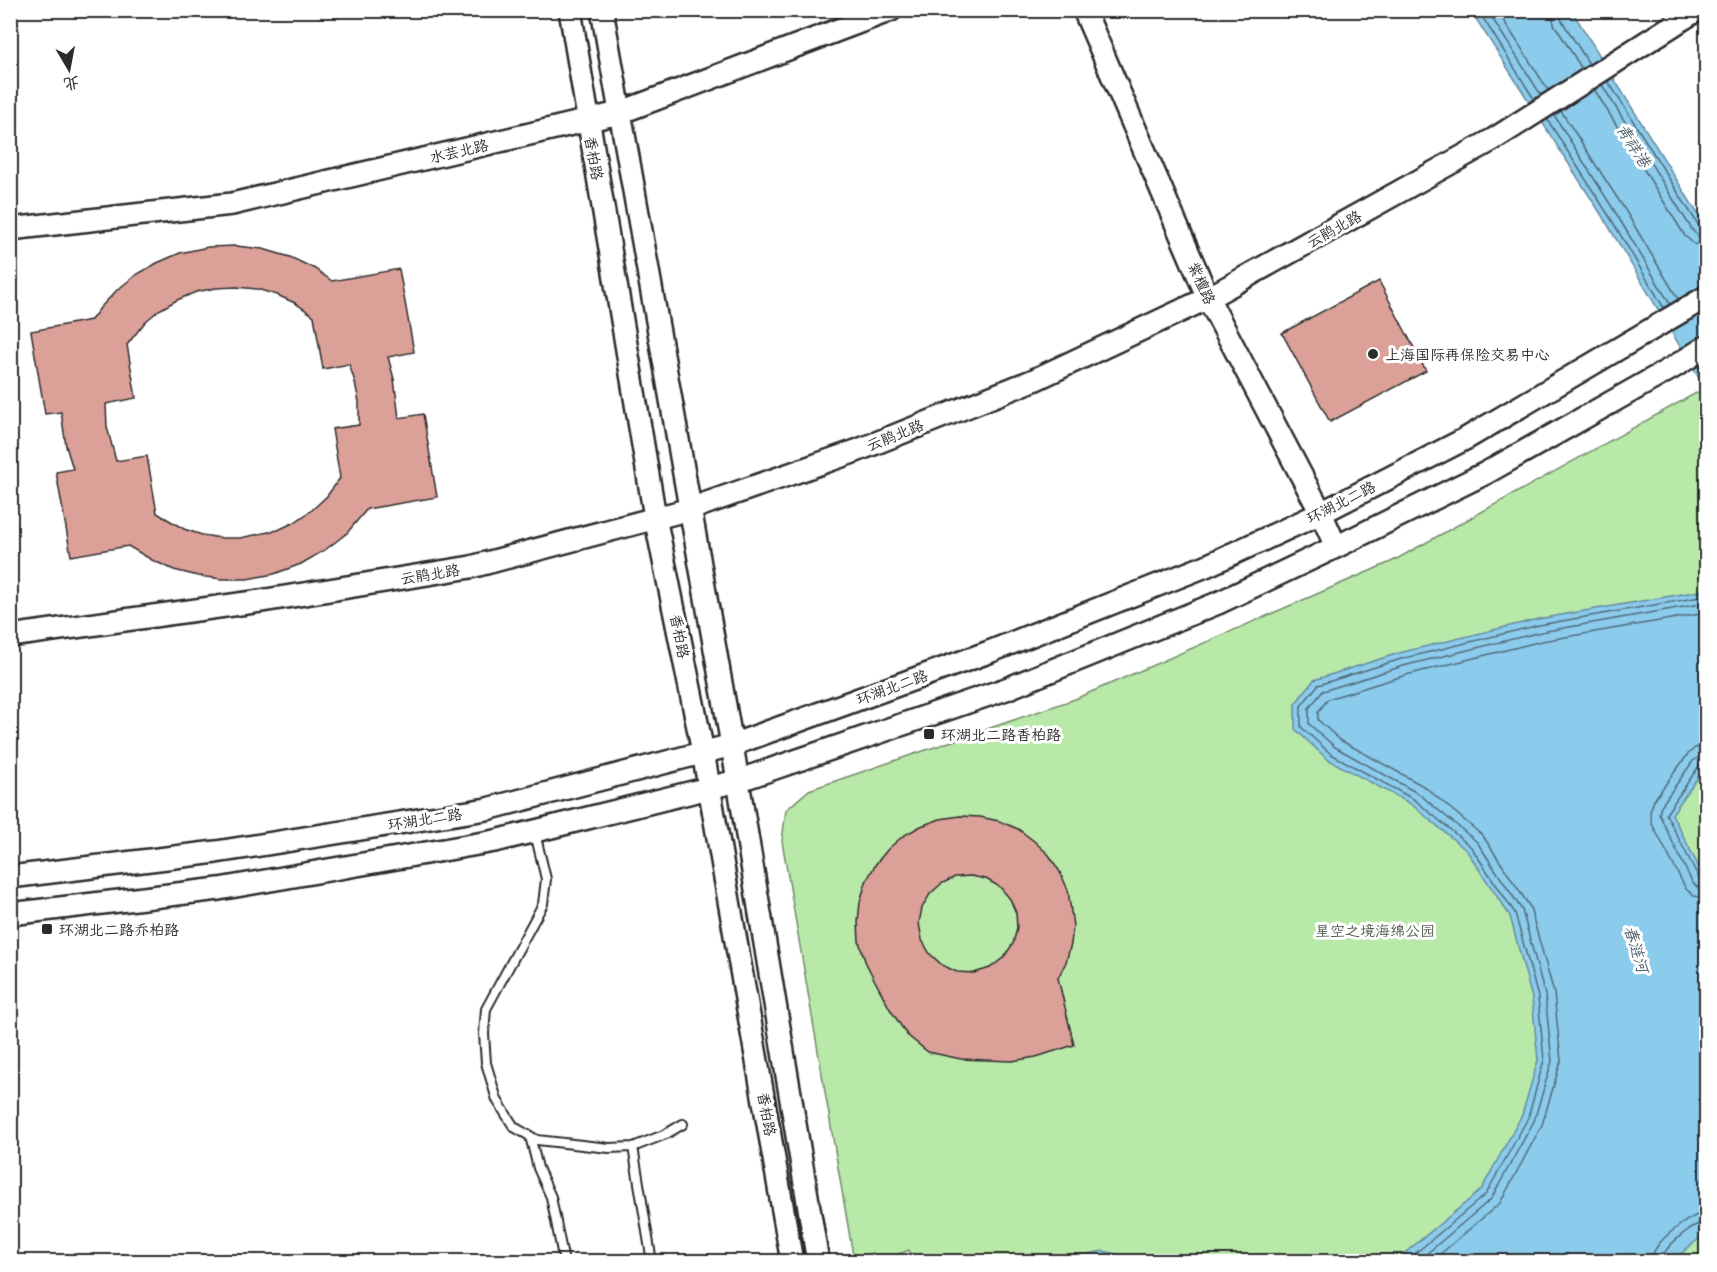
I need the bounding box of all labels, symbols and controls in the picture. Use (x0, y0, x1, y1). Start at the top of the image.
north arrow (39, 39, 99, 99)
text: 北 (62, 73, 81, 95)
water label: 青祥港 (1613, 119, 1657, 172)
street label: 香柏路 (581, 134, 607, 182)
street label: 水芸北路 (428, 135, 490, 167)
street label: 云鹃北路 (1303, 206, 1365, 252)
street label: 紫檀路 (1184, 259, 1220, 307)
place label: 上海国际再保险交易中心 (1385, 345, 1550, 364)
marker: 上海国际再保险交易中心 (1366, 347, 1380, 361)
street label: 云鹃北路 (864, 415, 926, 455)
street label: 环湖北二路 (1303, 477, 1379, 527)
street label: 云鹃北路 (399, 560, 461, 588)
street label: 香柏路 (666, 612, 694, 660)
street label: 环湖北二路 (854, 665, 930, 709)
place label: 环湖北二路香柏路 (941, 725, 1061, 744)
marker: 环湖北二路香柏路 (922, 727, 936, 741)
street label: 环湖北二路 (386, 804, 464, 834)
place label: 环湖北二路乔柏路 (59, 920, 179, 939)
park label: 星空之境海绵公园 (1315, 921, 1435, 940)
marker: 环湖北二路乔柏路 (40, 922, 54, 936)
water label: 春涟河 (1620, 923, 1654, 978)
street label: 香柏路 (754, 1090, 780, 1138)

